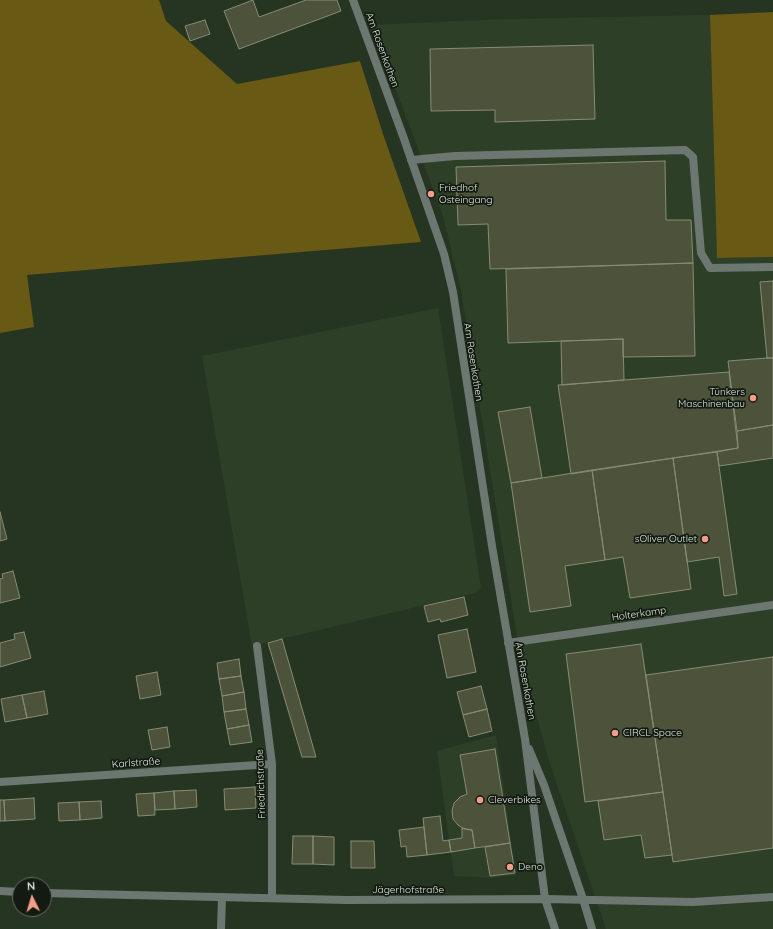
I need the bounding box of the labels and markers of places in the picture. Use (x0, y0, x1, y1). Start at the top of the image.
place label: Friedhof Osteingang (439, 182, 493, 206)
marker: Friedhof Osteingang (426, 189, 436, 199)
place label: Tünkers Maschinenbau (678, 386, 745, 410)
marker: Tünkers Maschinenbau (748, 393, 758, 403)
place label: sOliver Outlet (635, 533, 697, 545)
marker: sOliver Outlet (700, 534, 710, 544)
place label: CIRCL Space (623, 727, 682, 739)
marker: CIRCL Space (610, 728, 620, 738)
place label: Cleverbikes (488, 794, 541, 806)
marker: Cleverbikes (475, 795, 485, 805)
place label: Deno (518, 861, 543, 873)
marker: Deno (505, 862, 515, 872)

